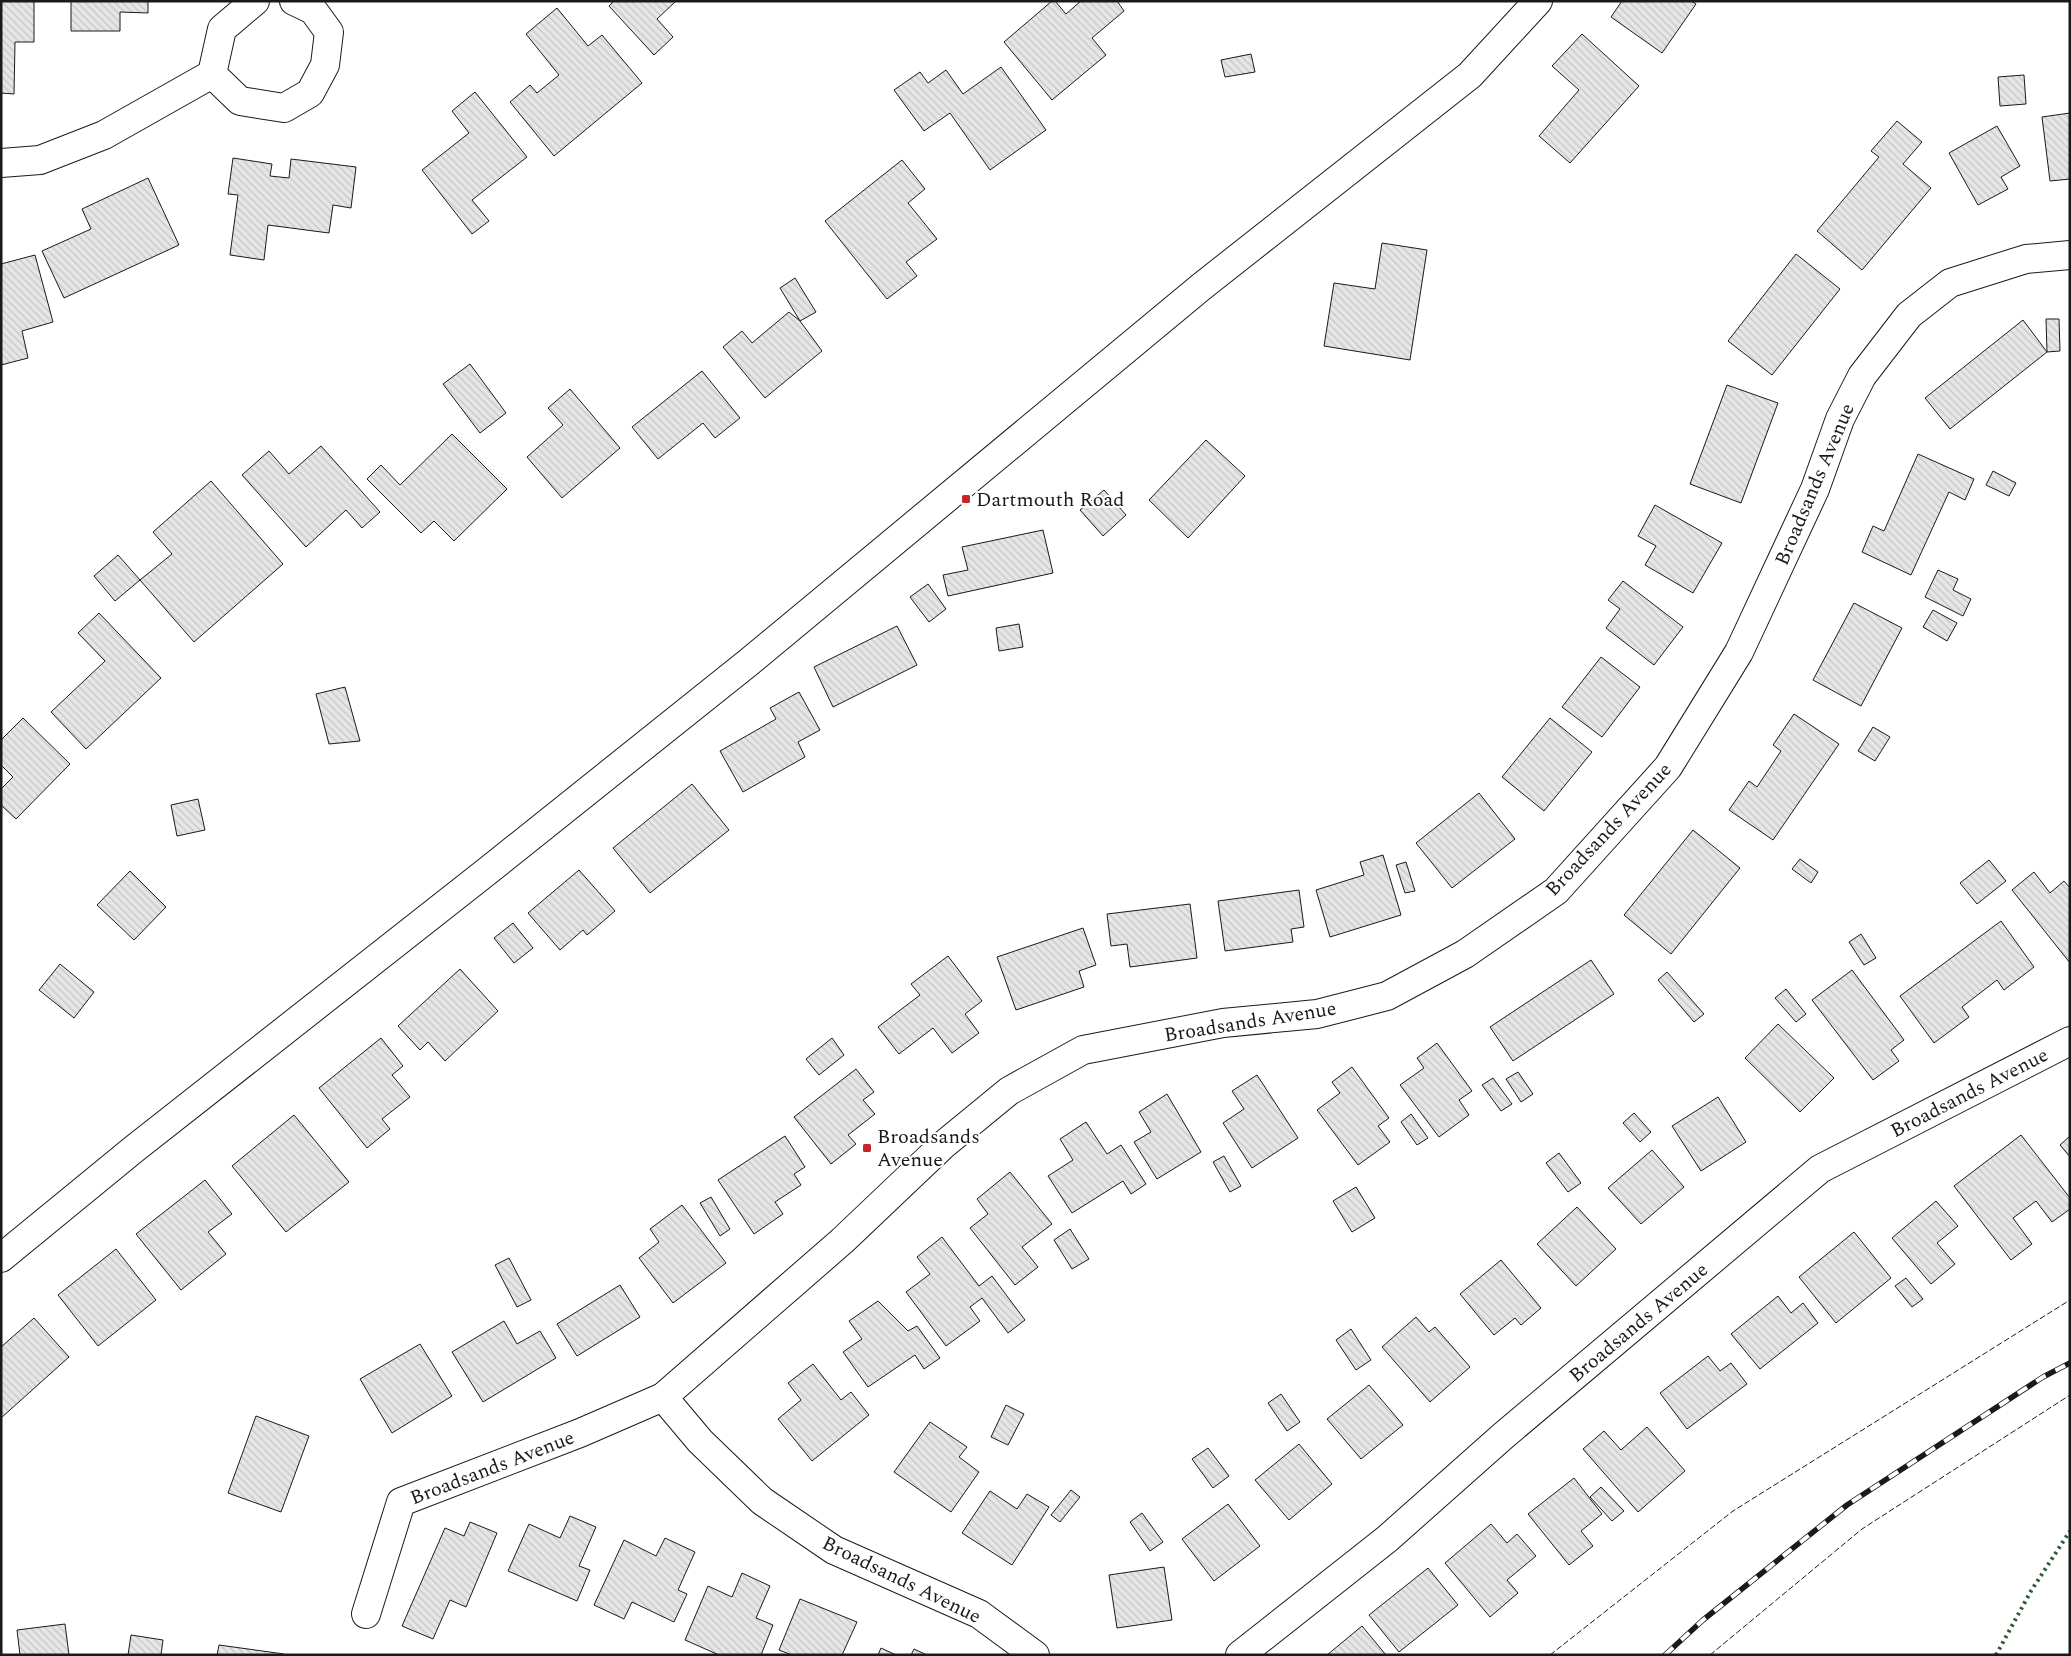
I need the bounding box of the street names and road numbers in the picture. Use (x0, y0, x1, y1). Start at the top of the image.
street label: Broadsands Avenue (1767, 399, 1863, 570)
street label: Broadsands Avenue (1538, 756, 1679, 903)
street label: Broadsands Avenue (1162, 994, 1338, 1050)
street label: Broadsands Avenue (1885, 1040, 2054, 1146)
street label: Broadsands Avenue (1562, 1255, 1715, 1390)
street label: Broadsands Avenue (406, 1423, 579, 1513)
street label: Broadsands Avenue (817, 1528, 986, 1631)

